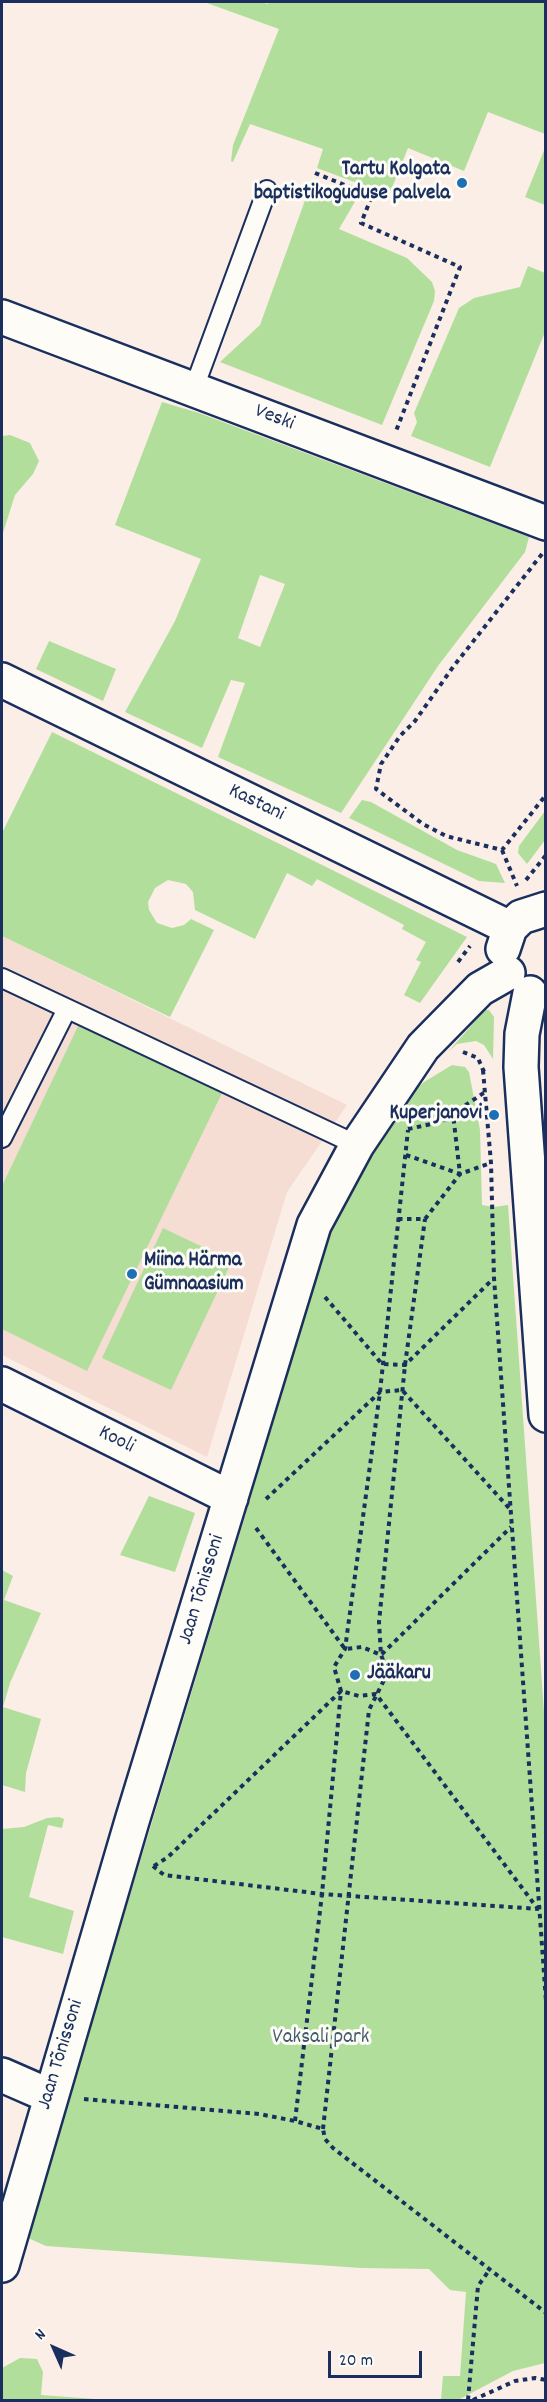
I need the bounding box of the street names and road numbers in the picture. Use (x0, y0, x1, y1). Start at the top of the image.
street label: Veski (251, 400, 297, 438)
street label: Kastani (224, 780, 288, 828)
street label: Kooli (94, 1421, 138, 1461)
street label: Jaan Tõnissoni (174, 1532, 232, 1648)
street label: Jaan Tõnissoni (33, 1997, 91, 2113)

